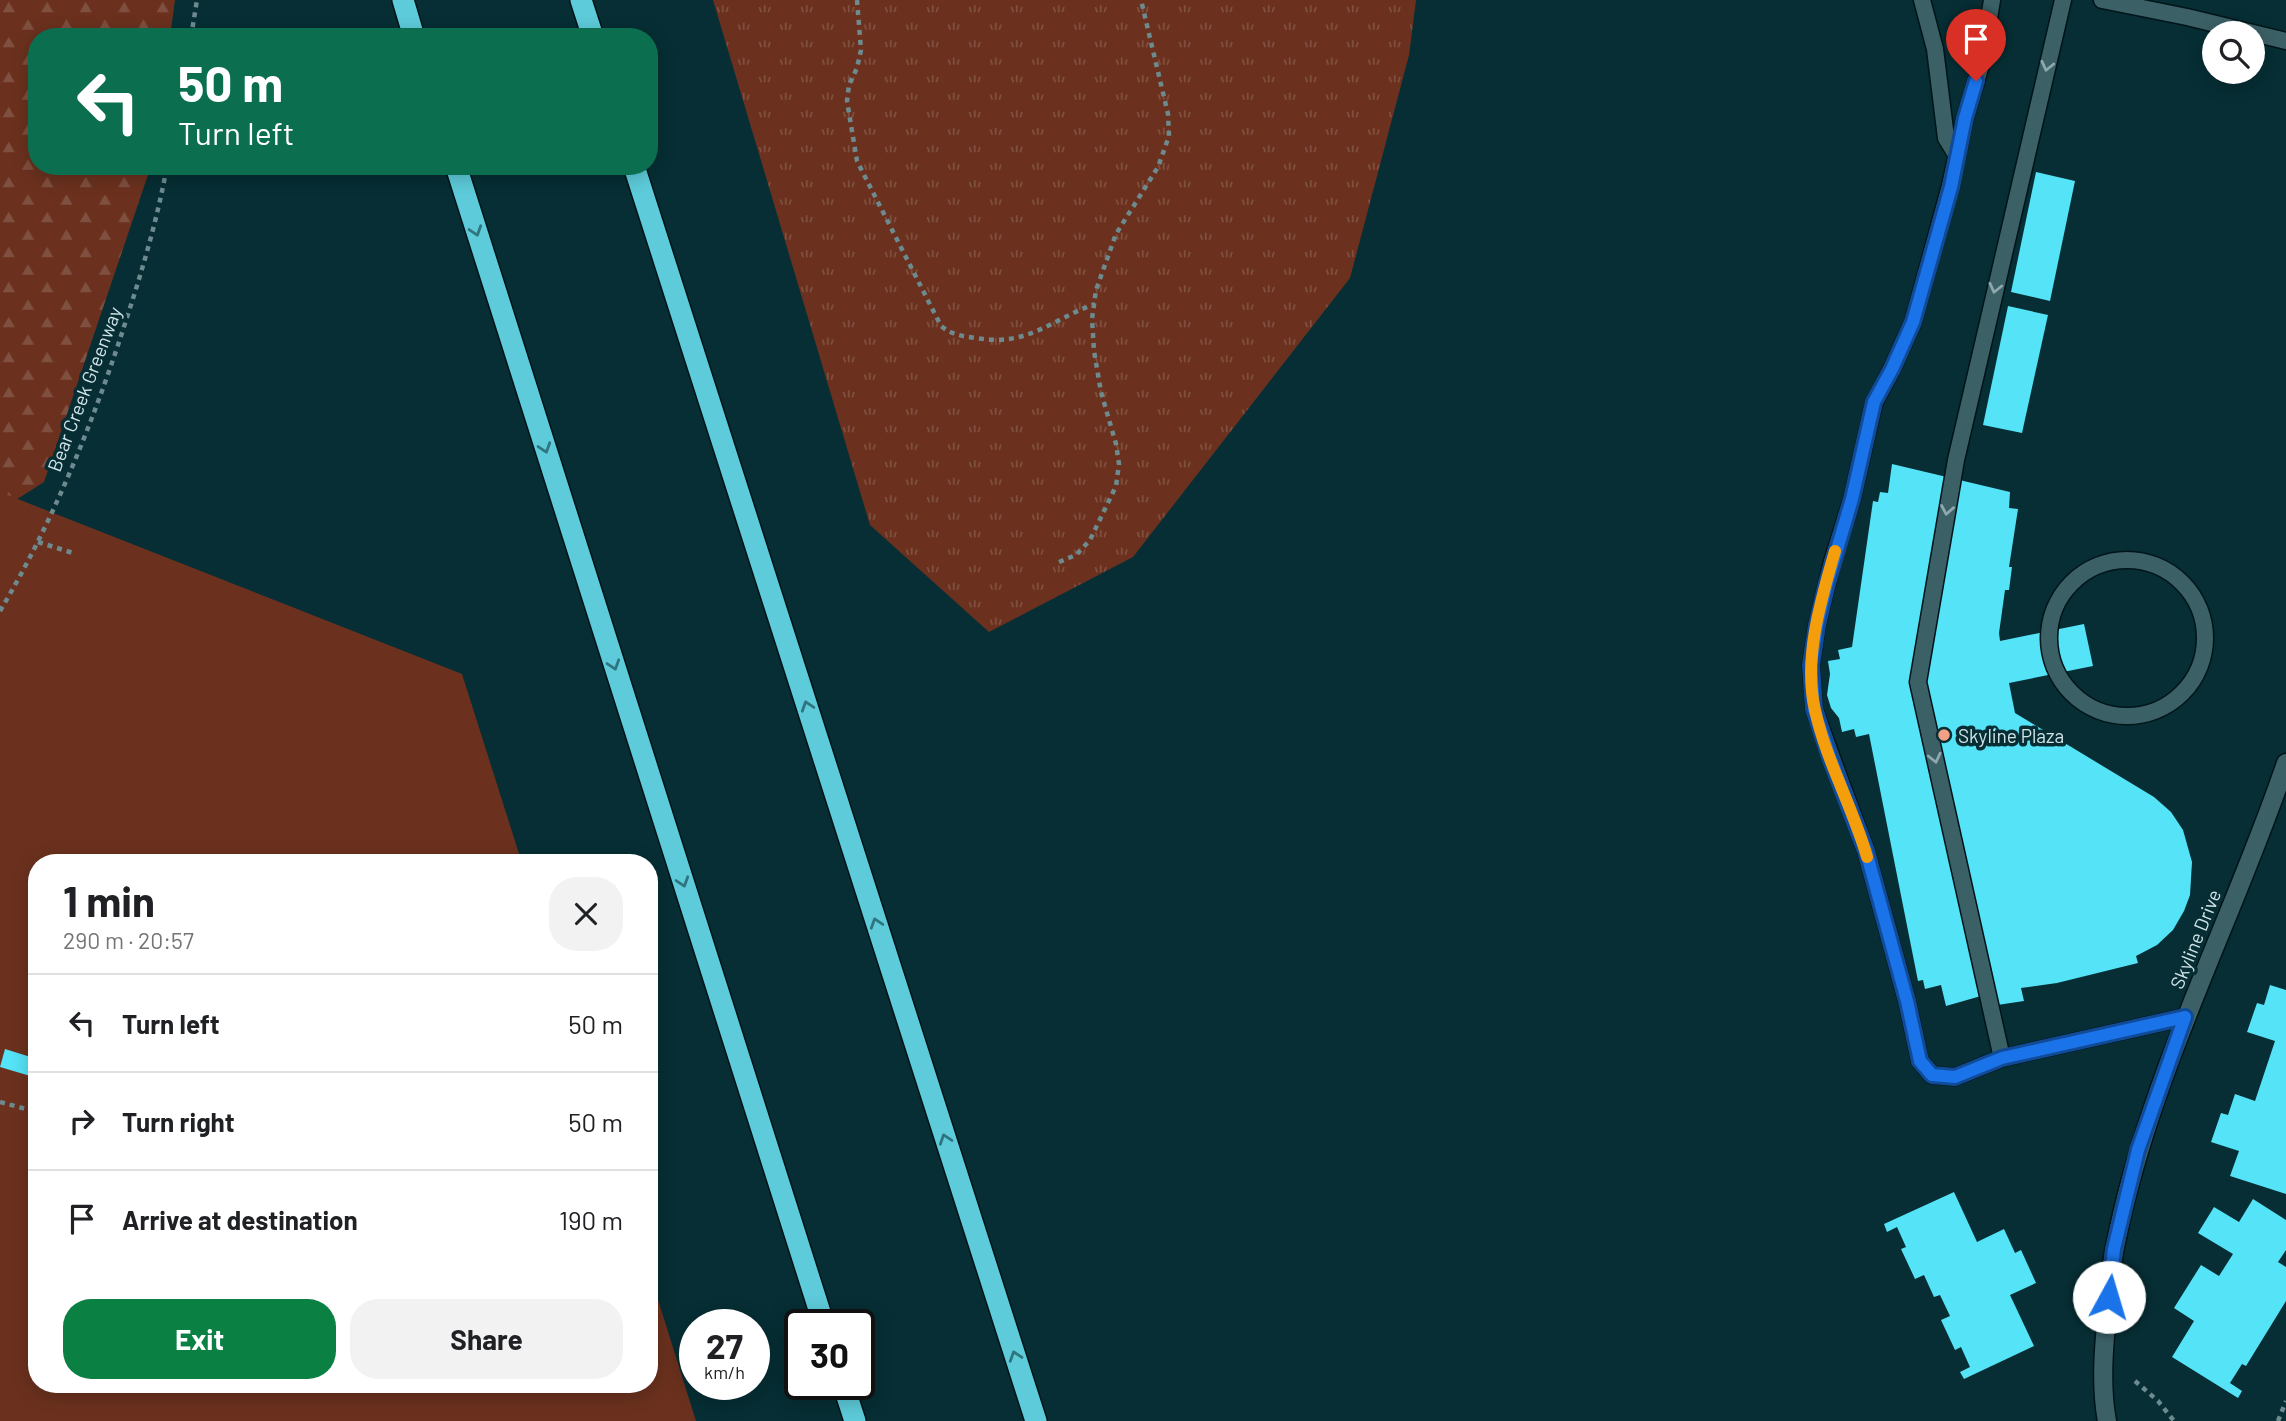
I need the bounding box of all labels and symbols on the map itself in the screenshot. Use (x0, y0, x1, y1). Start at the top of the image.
pin (1946, 9, 2006, 81)
one-way arrow (2041, 60, 2055, 72)
one-way arrow (468, 225, 483, 237)
one-way arrow (1989, 282, 2003, 294)
street label: Bear Creek Greenway (42, 303, 126, 475)
one-way arrow (537, 442, 552, 454)
one-way arrow (1940, 504, 1955, 516)
one-way arrow (606, 659, 621, 671)
one-way arrow (801, 700, 815, 713)
place label: Skyline Plaza (1958, 724, 2064, 747)
marker: Skyline Plaza (1936, 727, 1952, 743)
one-way arrow (1927, 752, 1941, 764)
one-way arrow (675, 875, 690, 887)
street label: Skyline Drive (2165, 886, 2225, 992)
one-way arrow (870, 917, 884, 929)
one-way arrow (939, 1134, 954, 1146)
position arrow (2072, 1260, 2146, 1334)
speed limit sign: 30 (784, 1309, 875, 1400)
one-way arrow (1009, 1350, 1023, 1363)

